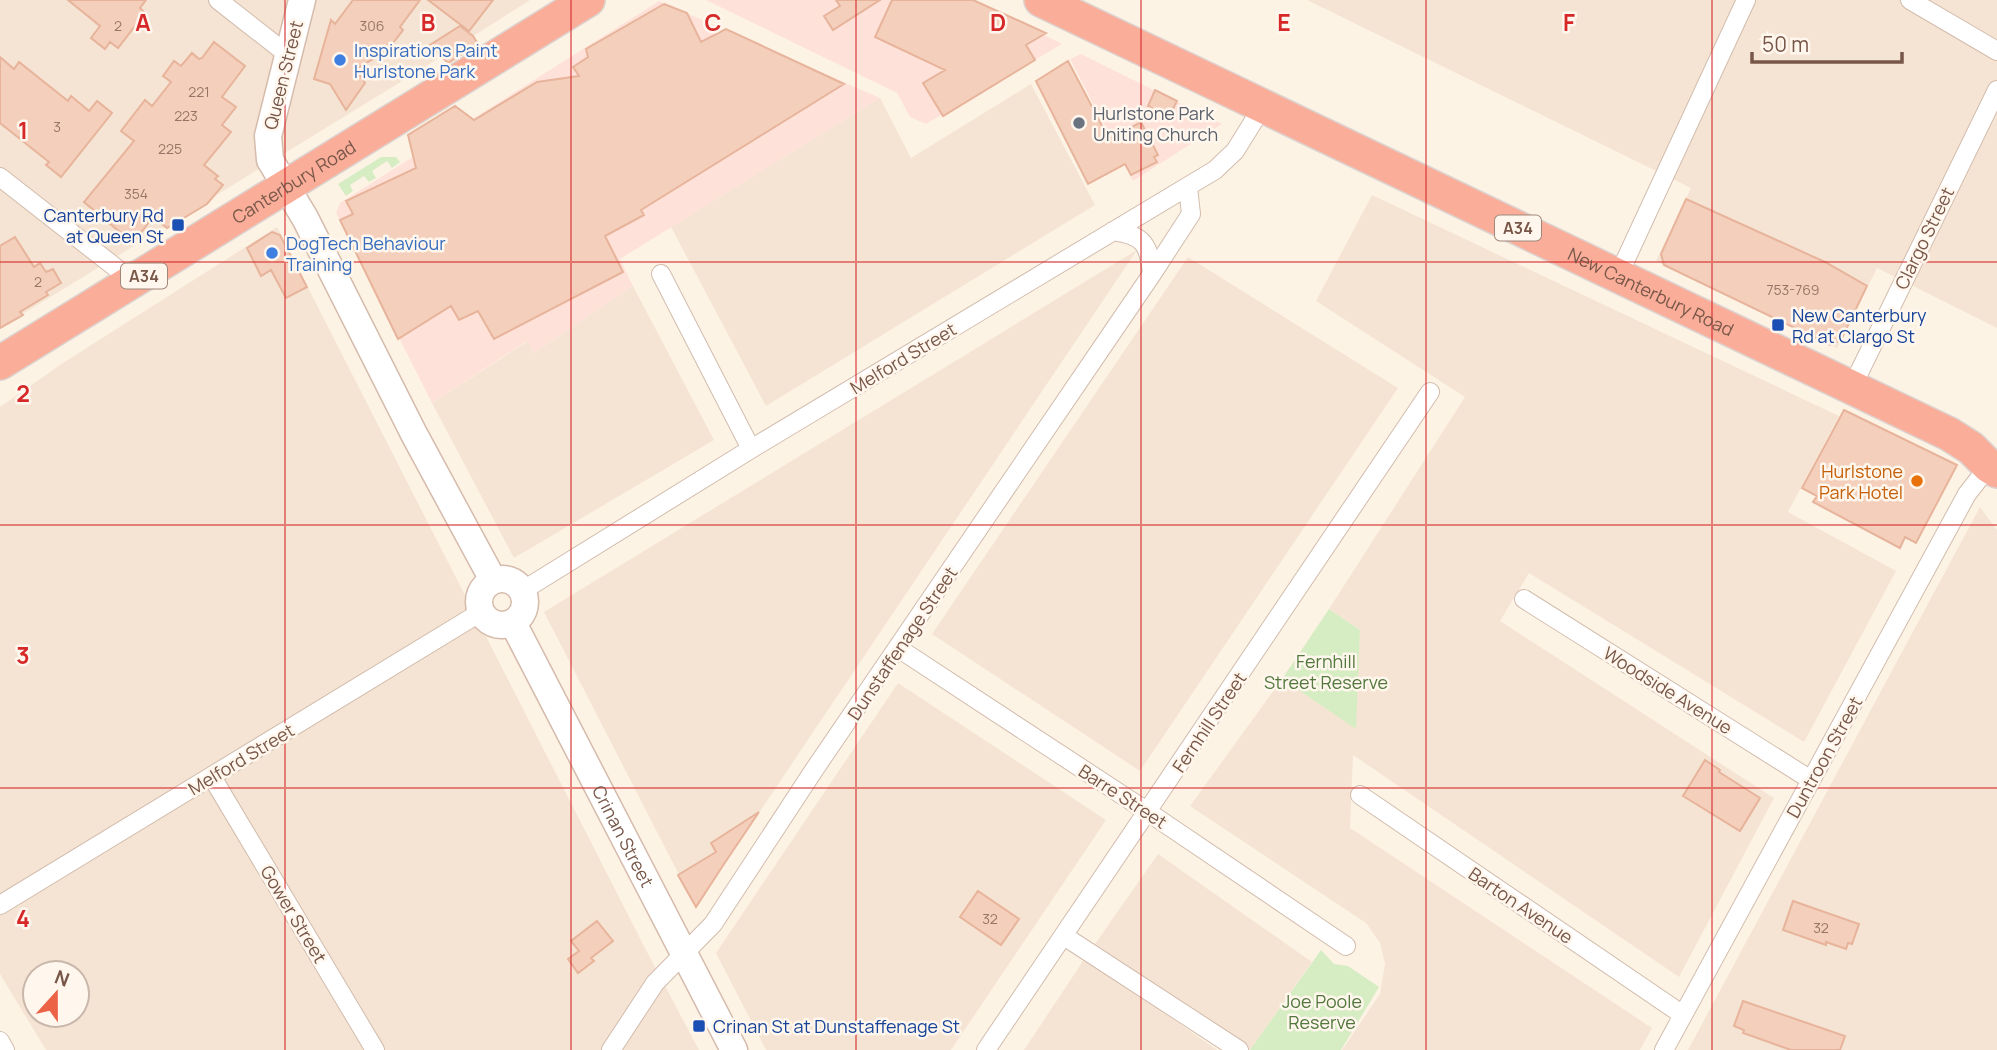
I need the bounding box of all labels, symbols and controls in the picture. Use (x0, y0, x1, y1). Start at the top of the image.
text: A (135, 6, 151, 38)
text: B (421, 6, 435, 38)
text: C (705, 6, 722, 38)
text: D (990, 6, 1006, 38)
text: E (1277, 6, 1291, 38)
text: F (1563, 6, 1575, 38)
house number: 2 (114, 16, 122, 35)
house number: 306 (360, 16, 384, 35)
street label: Queen Street (258, 18, 308, 132)
scale bar (1752, 21, 1902, 65)
text: 50 m (1762, 30, 1809, 58)
place label: Inspirations Paint Hurlstone Park (354, 38, 498, 83)
marker: Inspirations Paint Hurlstone Park (332, 52, 348, 68)
house number: 221 (188, 82, 210, 101)
place label: Hurlstone Park Uniting Church (1093, 101, 1218, 146)
house number: 223 (174, 106, 198, 125)
text: 1 (18, 114, 28, 146)
marker: Hurlstone Park Uniting Church (1071, 115, 1087, 131)
house number: 3 (53, 117, 61, 136)
street label: Canterbury Road (227, 135, 360, 229)
house number: 225 (158, 139, 182, 158)
street label: Clargo Street (1889, 183, 1959, 293)
house number: 354 (124, 184, 148, 203)
place label: Canterbury Rd at Queen St (44, 203, 164, 248)
road number: A34 (1495, 216, 1541, 240)
marker: Canterbury Rd at Queen St (170, 217, 186, 233)
place label: DogTech Behaviour Training (286, 231, 446, 276)
street label: New Canterbury Road (1564, 242, 1738, 341)
marker: DogTech Behaviour Training (264, 245, 280, 261)
road number: A34 (121, 264, 167, 288)
house number: 2 (34, 272, 42, 291)
house number: 753-769 (1767, 280, 1820, 299)
place label: New Canterbury Rd at Clargo St (1792, 303, 1927, 348)
street label: Melford Street (845, 317, 961, 399)
marker: New Canterbury Rd at Clargo St (1770, 317, 1786, 333)
text: 2 (16, 377, 30, 409)
place label: Hurlstone Park Hotel (1819, 459, 1903, 504)
marker: Hurlstone Park Hotel (1909, 473, 1925, 489)
street label: Dunstaffenage Street (842, 562, 962, 724)
text: 3 (16, 639, 30, 671)
street label: Woodside Avenue (1599, 641, 1737, 739)
park label: Fernhill Street Reserve (1264, 649, 1388, 694)
street label: Fernhill Street (1167, 667, 1251, 777)
street label: Duntroon Street (1781, 692, 1867, 822)
street label: Melford Street (183, 718, 299, 800)
street label: Barre Street (1074, 758, 1172, 834)
street label: Crinan Street (587, 781, 660, 891)
street label: Gower Street (255, 861, 333, 967)
street label: Barton Avenue (1464, 861, 1578, 949)
text: 4 (16, 902, 30, 934)
house number: 32 (982, 909, 998, 928)
house number: 32 (1813, 918, 1829, 937)
north arrow (21, 959, 91, 1029)
text: N (51, 964, 73, 993)
park label: Joe Poole Reserve (1282, 989, 1362, 1034)
place label: Crinan St at Dunstaffenage St (713, 1014, 960, 1038)
marker: Crinan St at Dunstaffenage St (691, 1018, 707, 1034)

